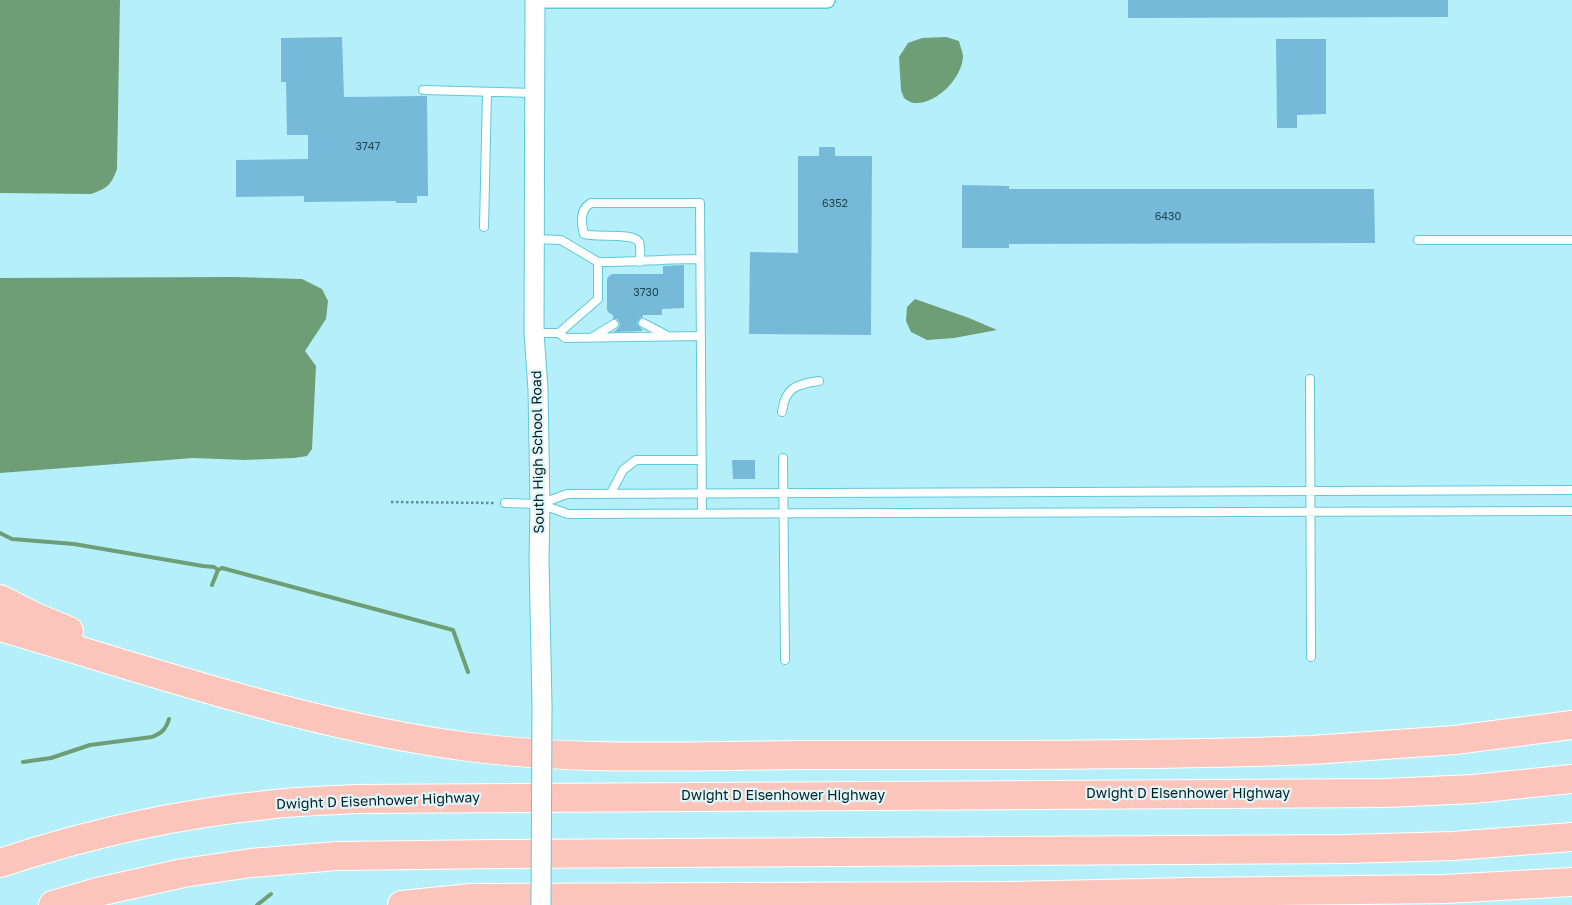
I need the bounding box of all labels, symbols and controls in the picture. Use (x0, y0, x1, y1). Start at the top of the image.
house number: 3747 (356, 140, 380, 154)
house number: 6352 (822, 197, 848, 211)
house number: 6430 (1155, 210, 1181, 224)
house number: 3730 (633, 286, 659, 300)
street label: South High School Road (528, 370, 548, 534)
street label: Dwight D Eisenhower Highway (1086, 786, 1290, 802)
street label: Dwight D Eisenhower Highway (681, 788, 885, 804)
street label: Dwight D Eisenhower Highway (276, 789, 480, 813)

